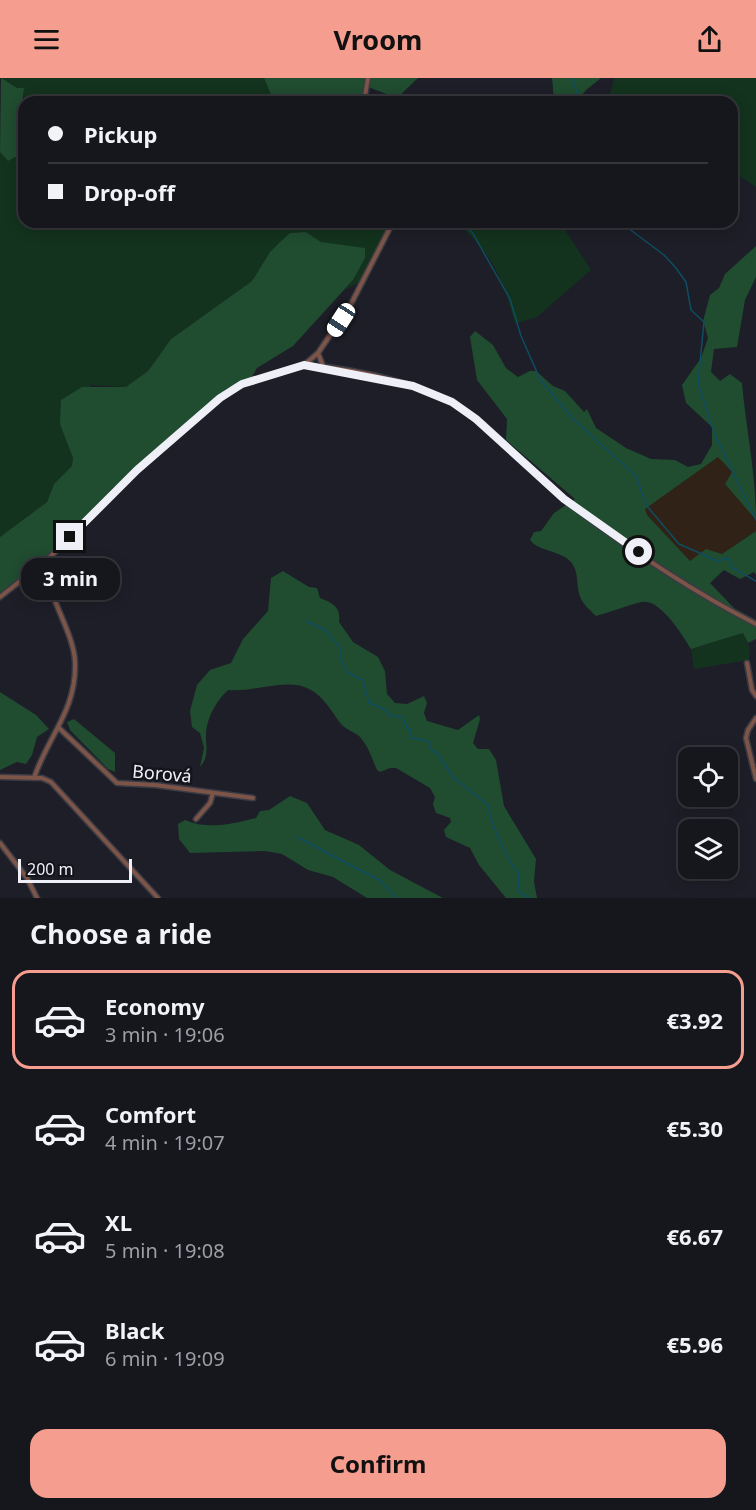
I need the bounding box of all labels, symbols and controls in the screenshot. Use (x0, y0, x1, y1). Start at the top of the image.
text: Vroom (334, 21, 422, 58)
icon: menu (30, 23, 63, 56)
icon: share (693, 23, 726, 56)
text: Pickup (84, 119, 157, 149)
text: Drop-off (84, 177, 175, 207)
car (324, 300, 358, 340)
route end (56, 523, 83, 550)
route start (625, 538, 652, 565)
callout: 3 min (20, 558, 119, 600)
text: 3 min (43, 565, 98, 592)
map controls (678, 747, 738, 879)
button: locate (678, 747, 738, 807)
street label: Borová (131, 758, 193, 788)
button: layers (678, 819, 738, 879)
scale bar (18, 856, 132, 884)
text: 200 m (27, 858, 74, 880)
text: Choose a ride (30, 915, 212, 952)
text: Economy (105, 991, 204, 1021)
icon: car (33, 993, 87, 1047)
text: €3.92 (666, 1005, 723, 1035)
text: 3 min · 19:06 (105, 1021, 225, 1048)
text: Comfort (105, 1099, 196, 1129)
icon: car (33, 1101, 87, 1155)
text: €5.30 (666, 1113, 723, 1143)
text: 4 min · 19:07 (105, 1129, 225, 1156)
text: XL (105, 1207, 132, 1237)
icon: car (33, 1209, 87, 1263)
text: €6.67 (666, 1221, 723, 1251)
text: 5 min · 19:08 (105, 1237, 225, 1264)
text: Black (105, 1315, 164, 1345)
icon: car (33, 1317, 87, 1371)
text: €5.96 (666, 1329, 723, 1359)
text: 6 min · 19:09 (105, 1345, 225, 1372)
button: Confirm (30, 1429, 726, 1498)

